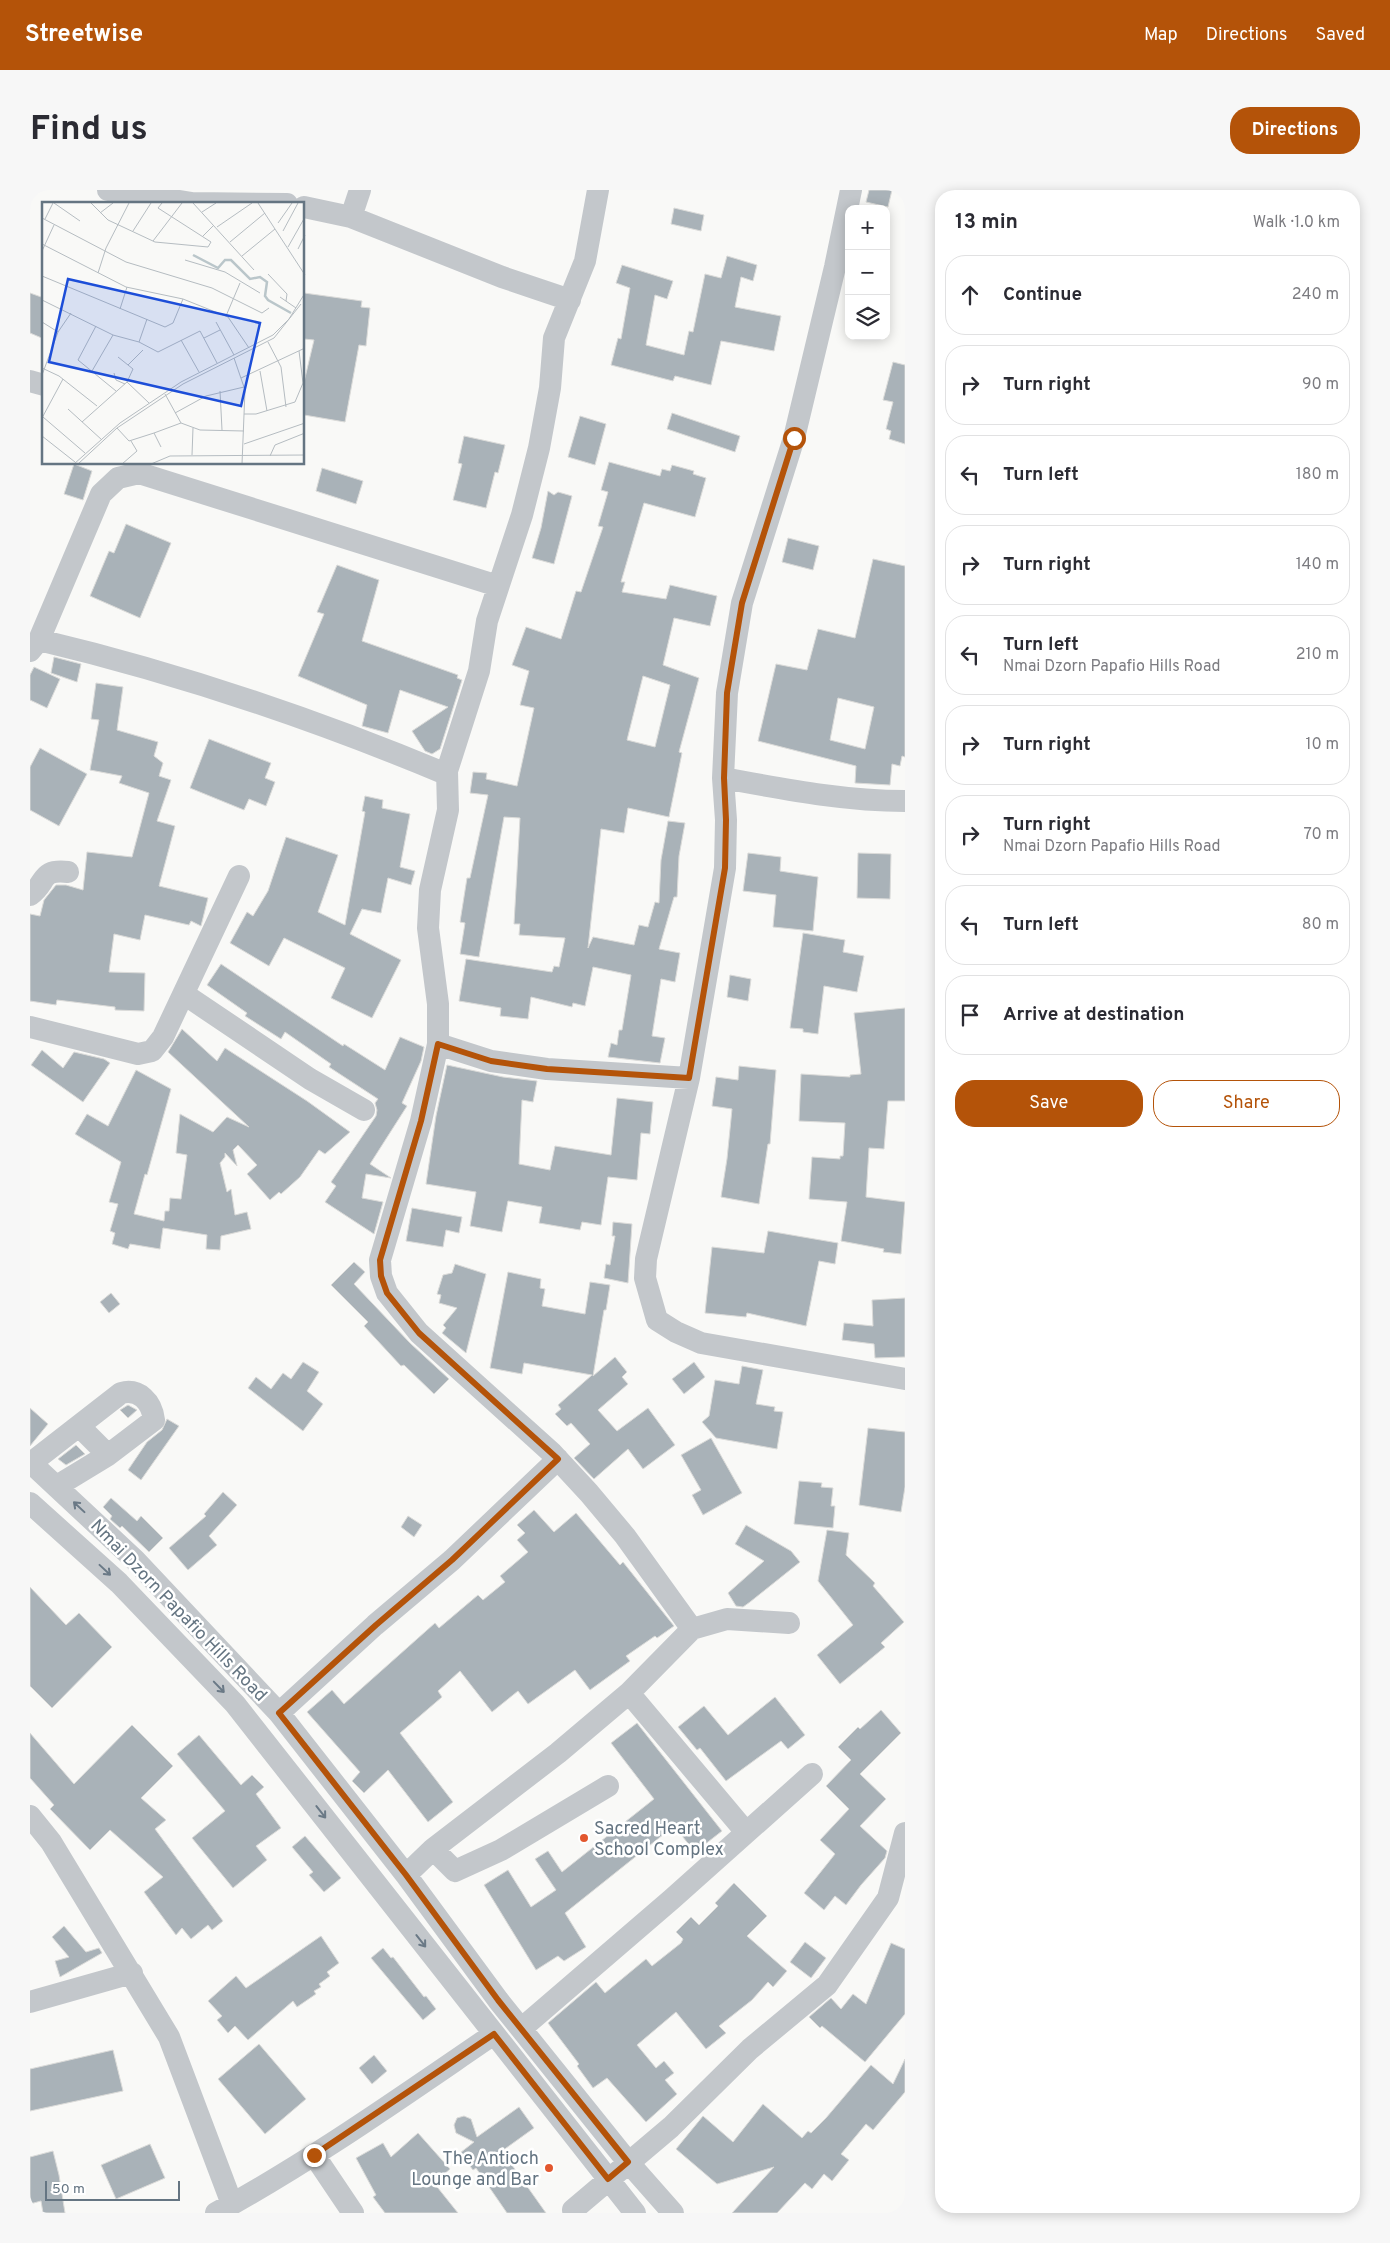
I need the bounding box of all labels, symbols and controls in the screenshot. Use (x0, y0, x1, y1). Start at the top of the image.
text: Streetwise (25, 20, 143, 50)
text: Map (1144, 24, 1178, 47)
text: Directions (1206, 24, 1288, 47)
text: Saved (1316, 24, 1365, 47)
button: Directions (1230, 107, 1360, 154)
text: Find us (30, 108, 148, 152)
inset map (42, 202, 305, 465)
map controls (845, 205, 890, 340)
button: + (845, 205, 890, 250)
text: 13 min (955, 209, 1018, 236)
text: Walk · 1.0 km (1253, 213, 1340, 233)
button: − (845, 250, 890, 295)
icon: ahead (956, 281, 984, 309)
text: Continue (1003, 283, 1082, 307)
text: 240 m (1292, 285, 1339, 305)
button: layers (845, 295, 890, 340)
icon: right (956, 371, 984, 399)
text: Turn right (1003, 373, 1091, 397)
text: 90 m (1302, 375, 1339, 395)
route start (783, 427, 806, 450)
icon: left (956, 461, 984, 489)
text: Turn left (1003, 463, 1079, 487)
text: 180 m (1296, 465, 1339, 485)
icon: right (956, 551, 984, 579)
text: Turn right (1003, 553, 1091, 577)
text: 140 m (1296, 555, 1339, 575)
text: Turn left (1003, 633, 1079, 657)
icon: left (956, 641, 984, 669)
text: 210 m (1296, 645, 1339, 665)
text: Nmai Dzorn Papafio Hills Road (1003, 657, 1221, 677)
icon: right (956, 731, 984, 759)
text: Turn right (1003, 733, 1091, 757)
text: 10 m (1305, 735, 1339, 755)
text: Turn right (1003, 813, 1091, 837)
icon: right (956, 821, 984, 849)
text: 70 m (1304, 825, 1339, 845)
text: Nmai Dzorn Papafio Hills Road (1003, 837, 1221, 857)
icon: left (956, 911, 984, 939)
text: Turn left (1003, 913, 1079, 937)
text: 80 m (1302, 915, 1339, 935)
icon: arrive (956, 1001, 984, 1029)
text: Arrive at destination (1003, 1003, 1184, 1027)
button: Save (955, 1080, 1143, 1127)
button: Share (1153, 1080, 1340, 1127)
one-way arrow (73, 1501, 86, 1513)
street label: Nmai Dzorn Papafio Hills Road (85, 1515, 271, 1707)
one-way arrow (99, 1564, 112, 1576)
one-way arrow (213, 1680, 225, 1693)
one-way arrow (316, 1806, 327, 1819)
place label: Sacred Heart School Complex (594, 1818, 724, 1862)
marker: Sacred Heart School Complex (578, 1832, 590, 1844)
one-way arrow (416, 1934, 427, 1947)
route end (303, 2144, 326, 2167)
place label: The Antioch Lounge and Bar (411, 2148, 539, 2192)
marker: The Antioch Lounge and Bar (543, 2162, 555, 2174)
scale bar (45, 2178, 180, 2201)
text: 50 m (52, 2181, 85, 2198)

